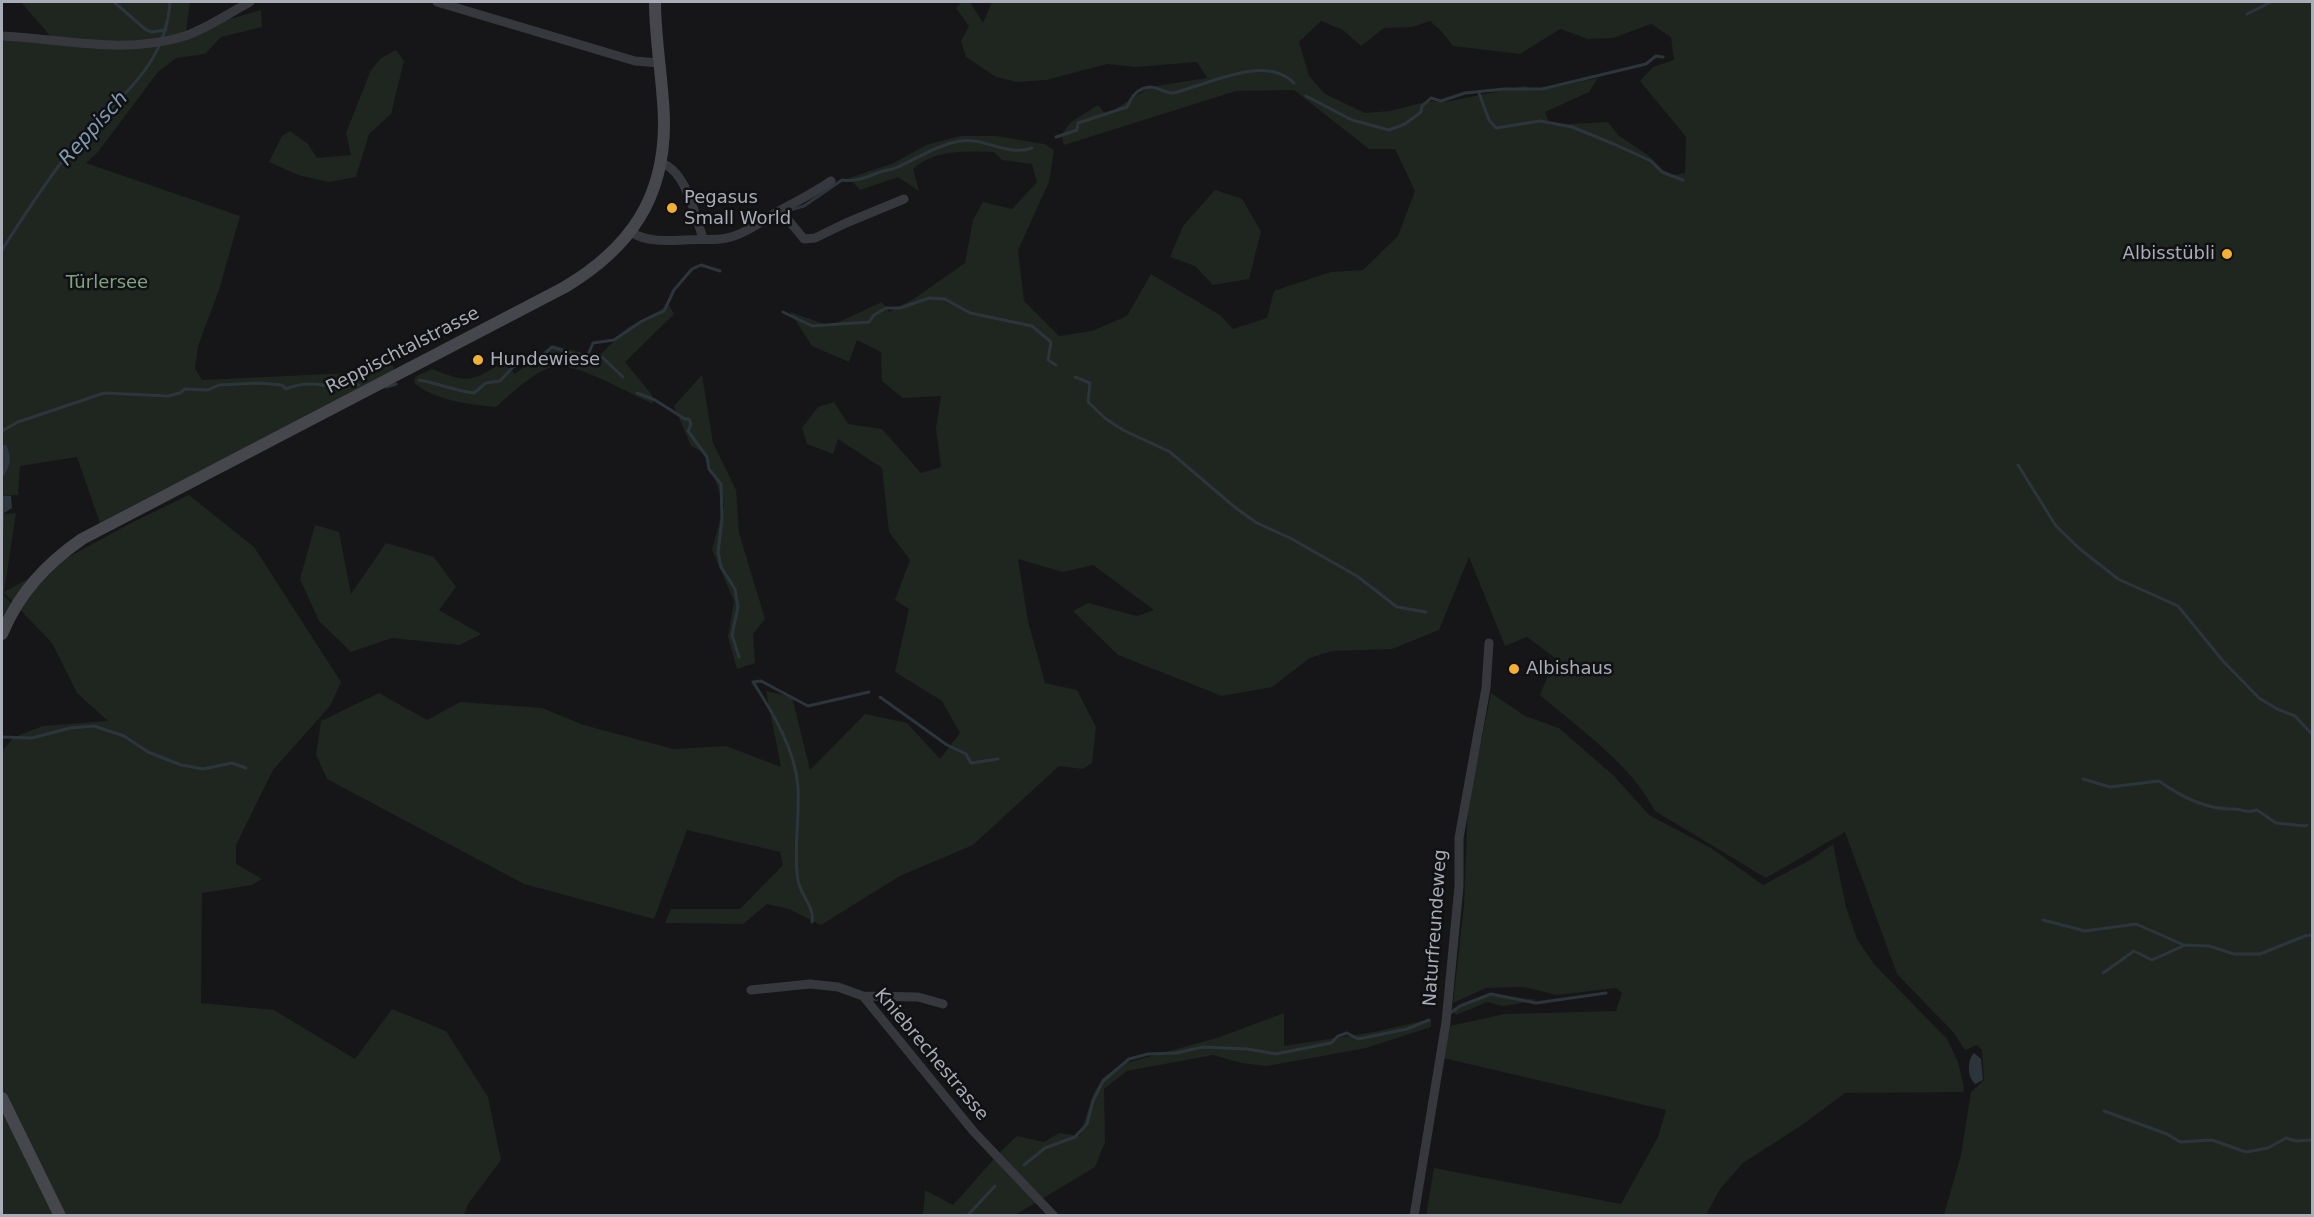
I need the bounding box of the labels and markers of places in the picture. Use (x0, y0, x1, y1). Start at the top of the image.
place label: Pegasus Small World (684, 187, 791, 230)
marker: Pegasus Small World (665, 201, 679, 215)
place label: Albisstübli (2123, 243, 2215, 265)
marker: Albisstübli (2220, 247, 2234, 261)
place label: Hundewiese (490, 349, 600, 371)
marker: Hundewiese (471, 353, 485, 367)
place label: Albishaus (1526, 658, 1612, 680)
marker: Albishaus (1507, 662, 1521, 676)

